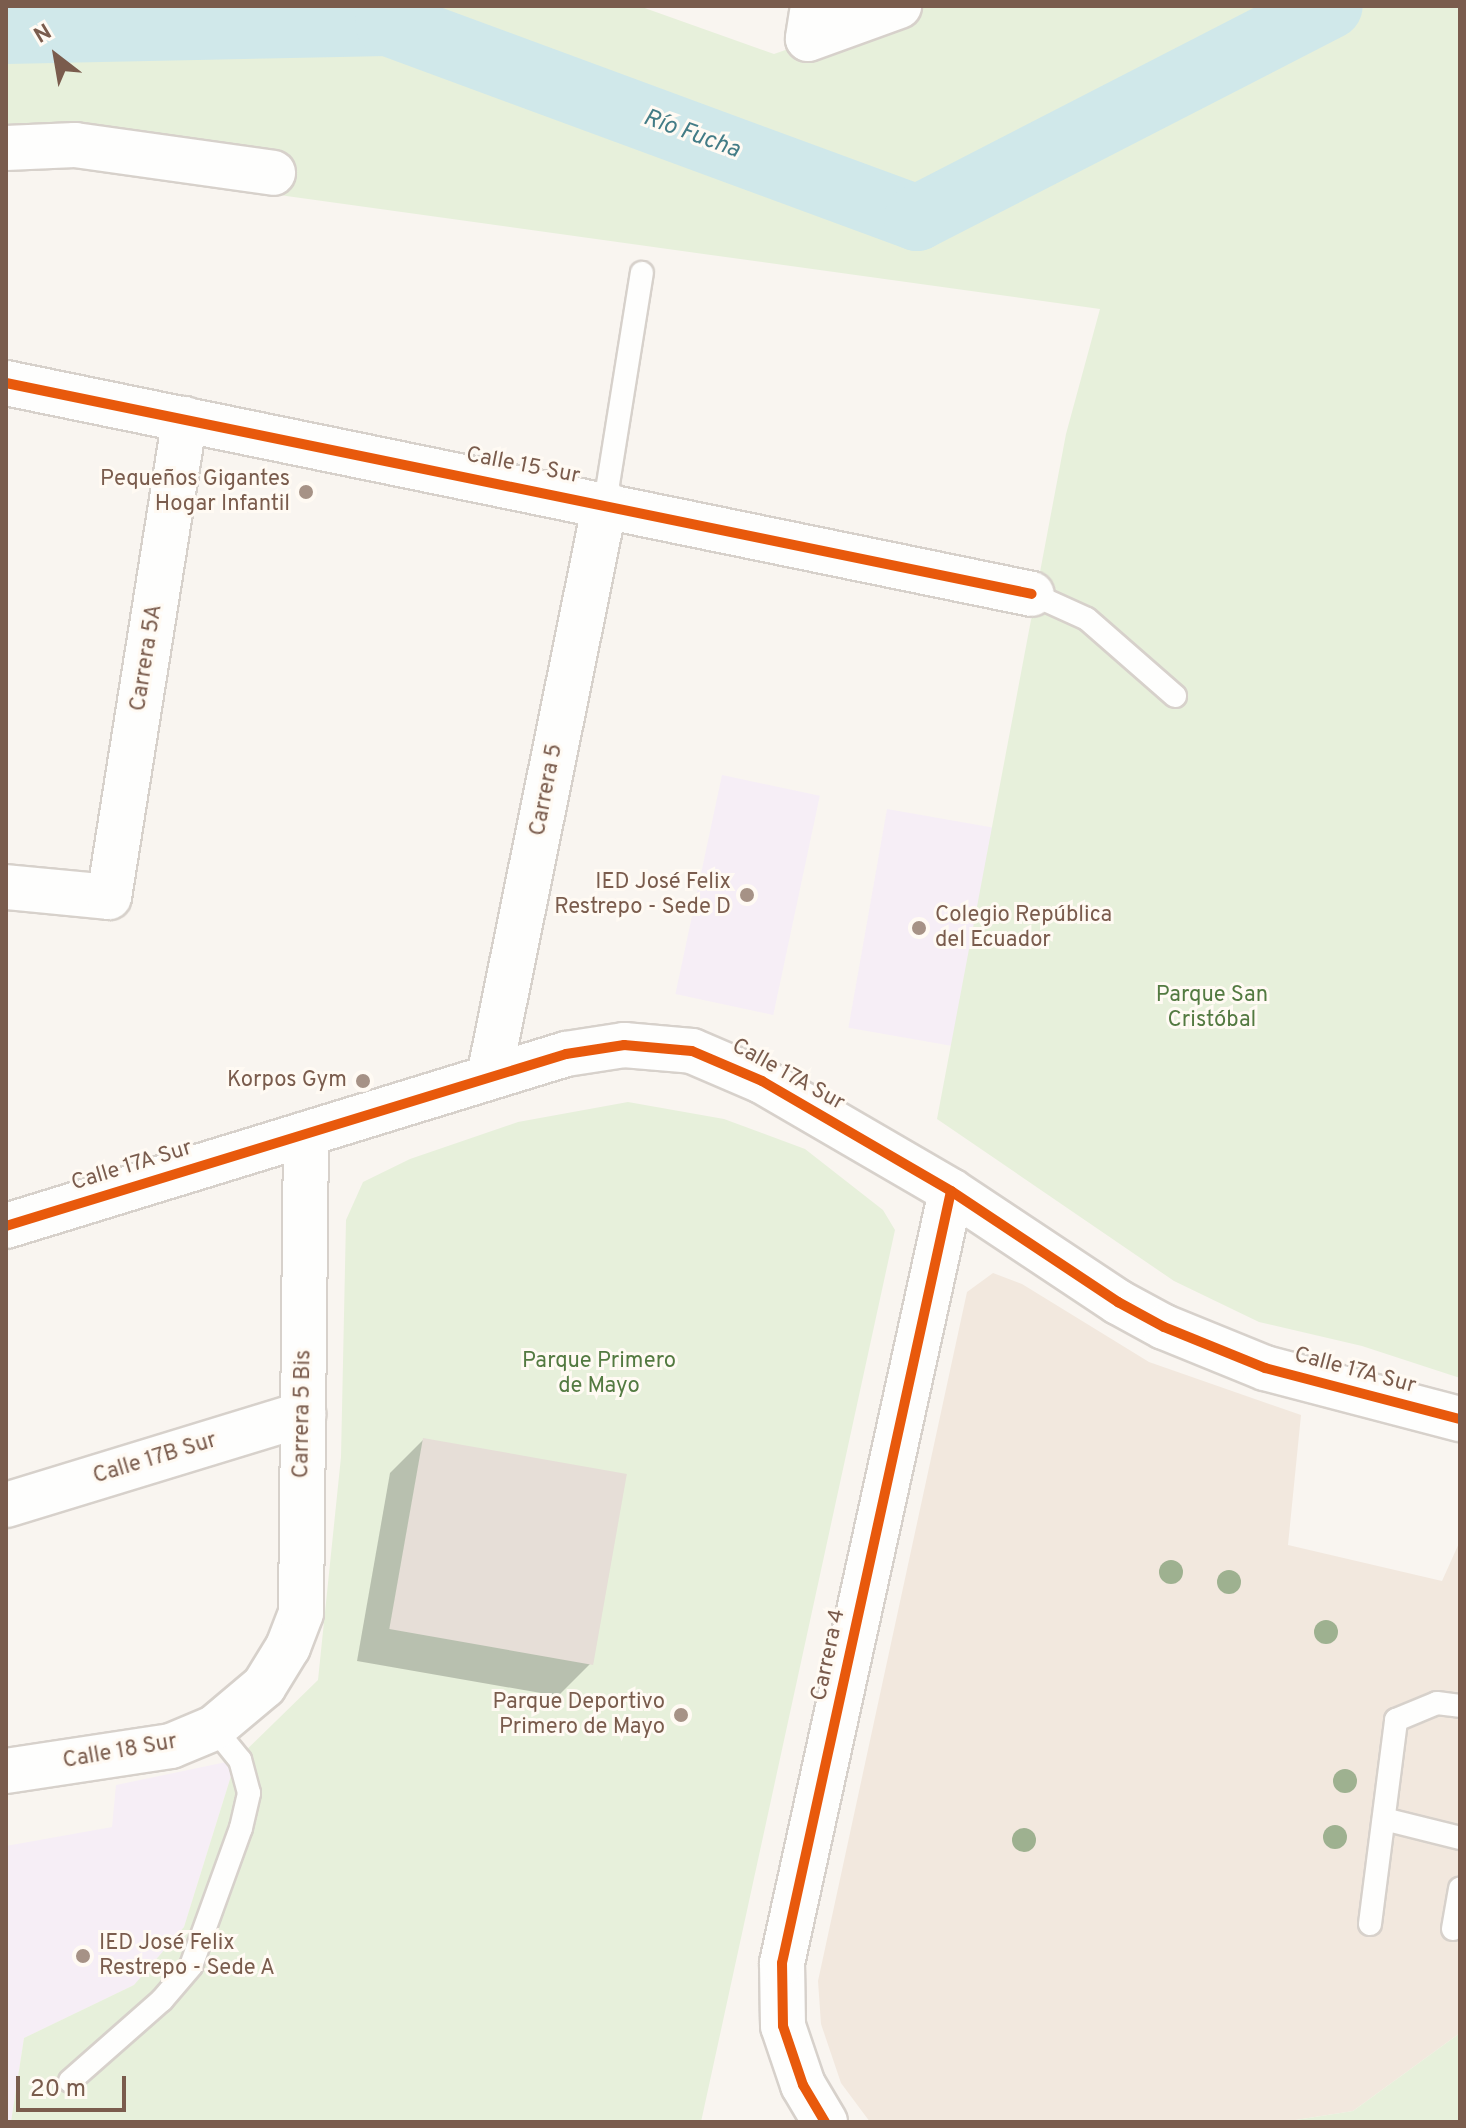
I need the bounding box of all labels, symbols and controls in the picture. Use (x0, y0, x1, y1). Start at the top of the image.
north arrow (16, 16, 96, 96)
text: N (30, 19, 57, 51)
water label: Río Fucha (639, 104, 743, 166)
street label: Calle 15 Sur (464, 442, 582, 490)
place label: Pequeños Gigantes Hogar Infantil (100, 466, 290, 518)
marker: Pequeños Gigantes Hogar Infantil (297, 483, 315, 501)
street label: Carrera 5A (126, 603, 168, 713)
street label: Carrera 5 (525, 742, 569, 838)
place label: IED José Felix Restrepo - Sede D (554, 869, 731, 920)
marker: IED José Felix Restrepo - Sede D (738, 886, 756, 904)
place label: Colegio República del Ecuador (935, 902, 1112, 954)
marker: Colegio República del Ecuador (910, 919, 928, 937)
park label: Parque San Cristóbal (1156, 982, 1268, 1034)
street label: Calle 17A Sur (727, 1033, 849, 1117)
place label: Korpos Gym (227, 1068, 347, 1094)
marker: Korpos Gym (354, 1072, 372, 1090)
street label: Calle 17A Sur (68, 1135, 196, 1197)
street label: Calle 17A Sur (1291, 1342, 1419, 1400)
park label: Parque Primero de Mayo (522, 1348, 676, 1400)
street label: Carrera 5 Bis (289, 1349, 317, 1479)
street label: Calle 17B Sur (90, 1428, 220, 1490)
street label: Carrera 4 (806, 1607, 852, 1703)
place label: Parque Deportivo Primero de Mayo (492, 1689, 665, 1740)
marker: Parque Deportivo Primero de Mayo (672, 1706, 690, 1724)
street label: Calle 18 Sur (61, 1729, 179, 1775)
place label: IED José Felix Restrepo - Sede A (99, 1930, 276, 1982)
marker: IED José Felix Restrepo - Sede A (74, 1947, 92, 1965)
scale bar (20, 2060, 130, 2110)
text: 20 m (30, 2075, 86, 2105)

